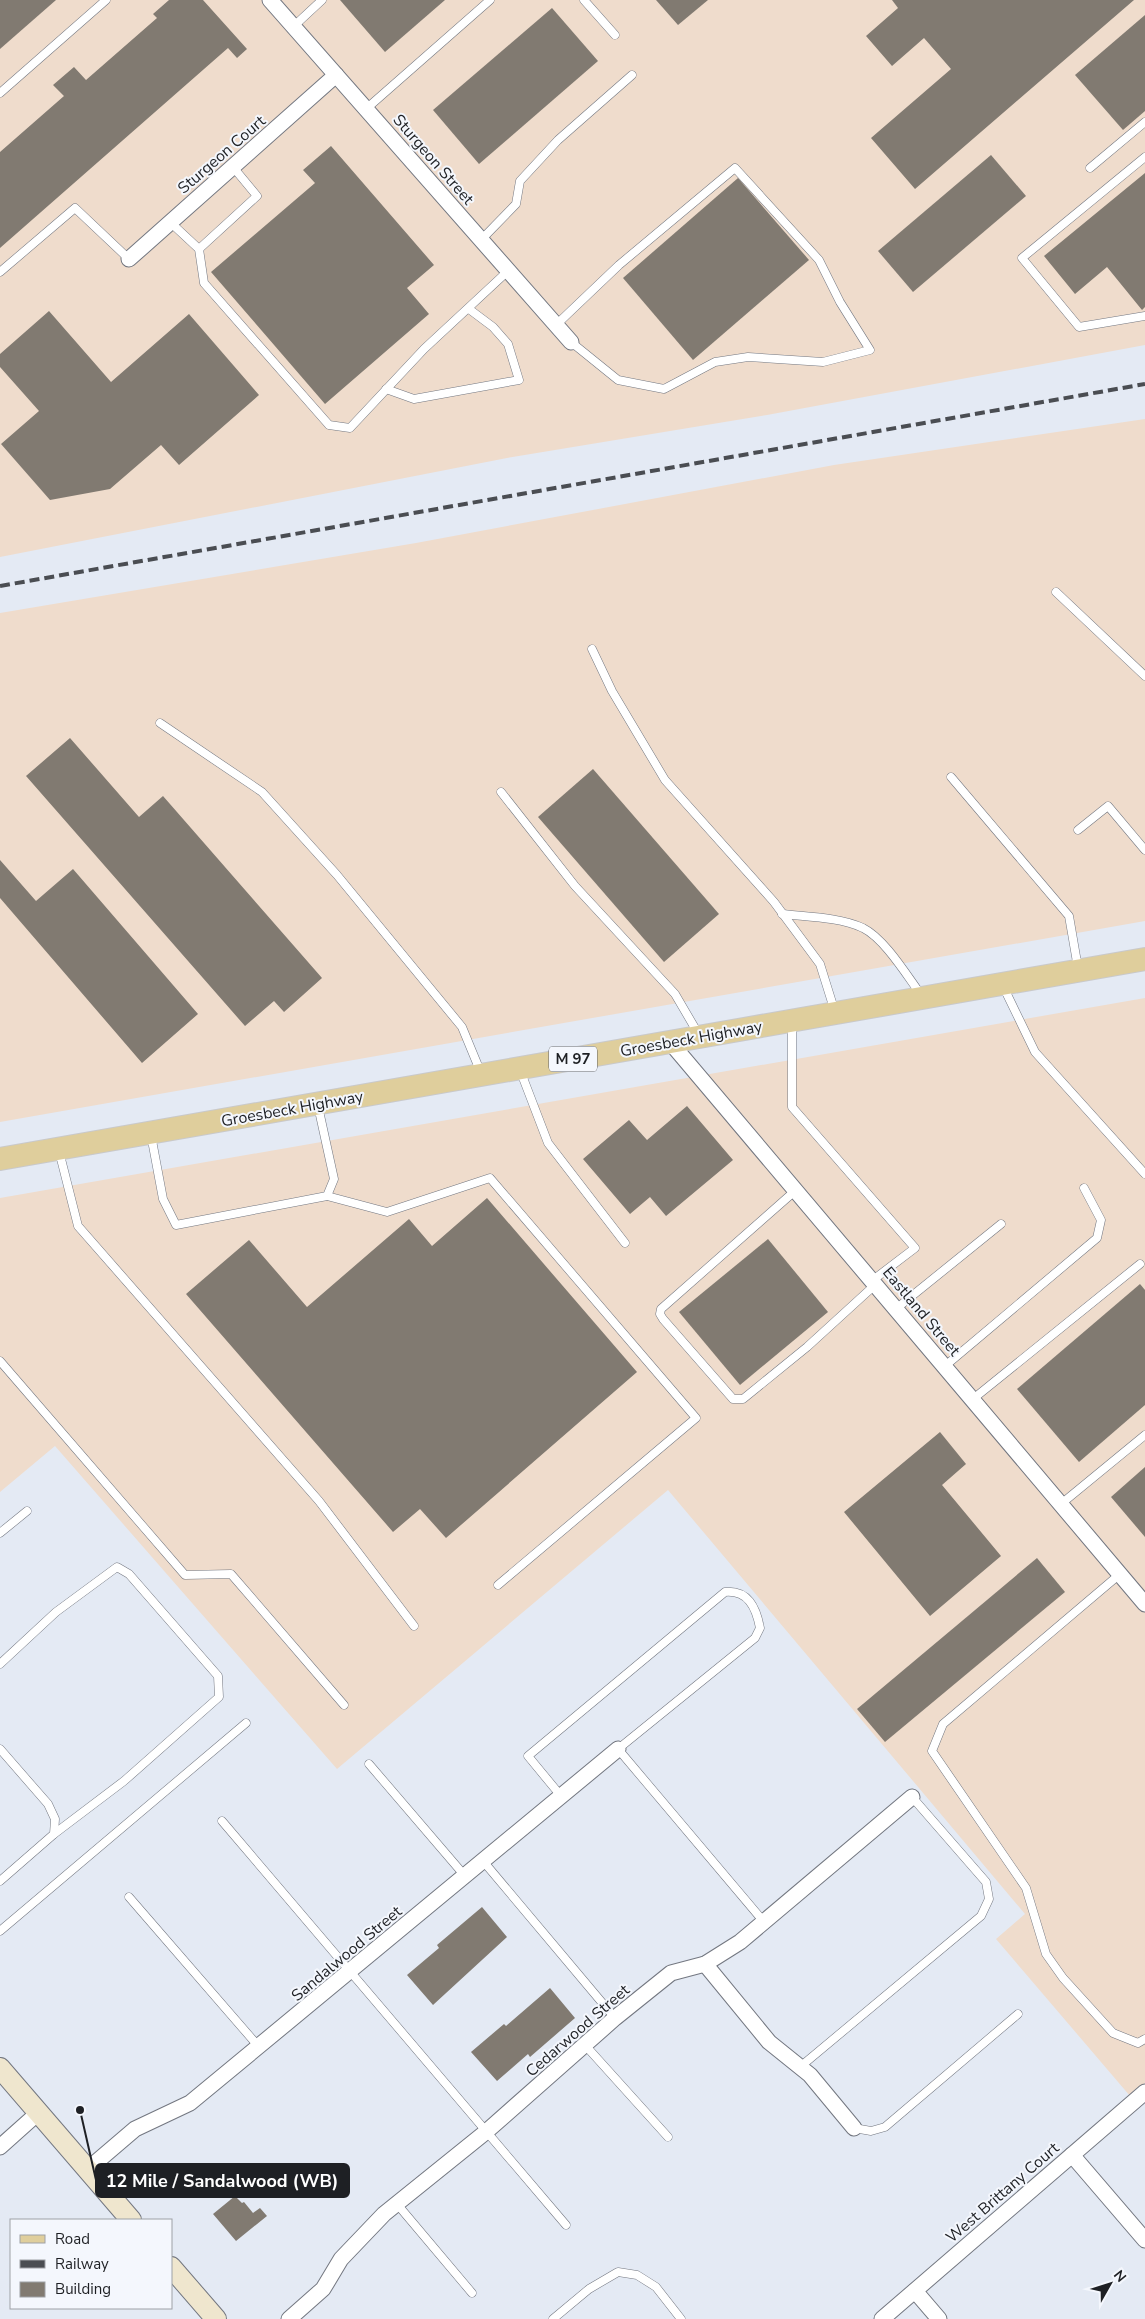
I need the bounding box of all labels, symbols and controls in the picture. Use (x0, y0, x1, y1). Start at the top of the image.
street label: Sturgeon Court (173, 110, 271, 199)
street label: Sturgeon Street (388, 110, 479, 210)
street label: Groesbeck Highway (618, 1016, 765, 1062)
road number: M 97 (549, 1046, 597, 1072)
street label: Groesbeck Highway (219, 1086, 366, 1132)
street label: Eastland Street (877, 1262, 965, 1361)
street label: Sandalwood Street (287, 1901, 407, 2007)
street label: Cedarwood Street (521, 1979, 635, 2082)
street label: West Brittany Court (941, 2137, 1064, 2248)
callout: 12 Mile / Sandalwood (WB) (96, 2164, 349, 2197)
text: 12 Mile / Sandalwood (WB) (106, 2169, 338, 2193)
legend (10, 2219, 172, 2309)
text: Road (55, 2229, 90, 2249)
text: Railway (55, 2254, 109, 2274)
north arrow (1085, 2259, 1135, 2309)
text: N (1109, 2266, 1130, 2286)
text: Building (55, 2279, 111, 2299)

